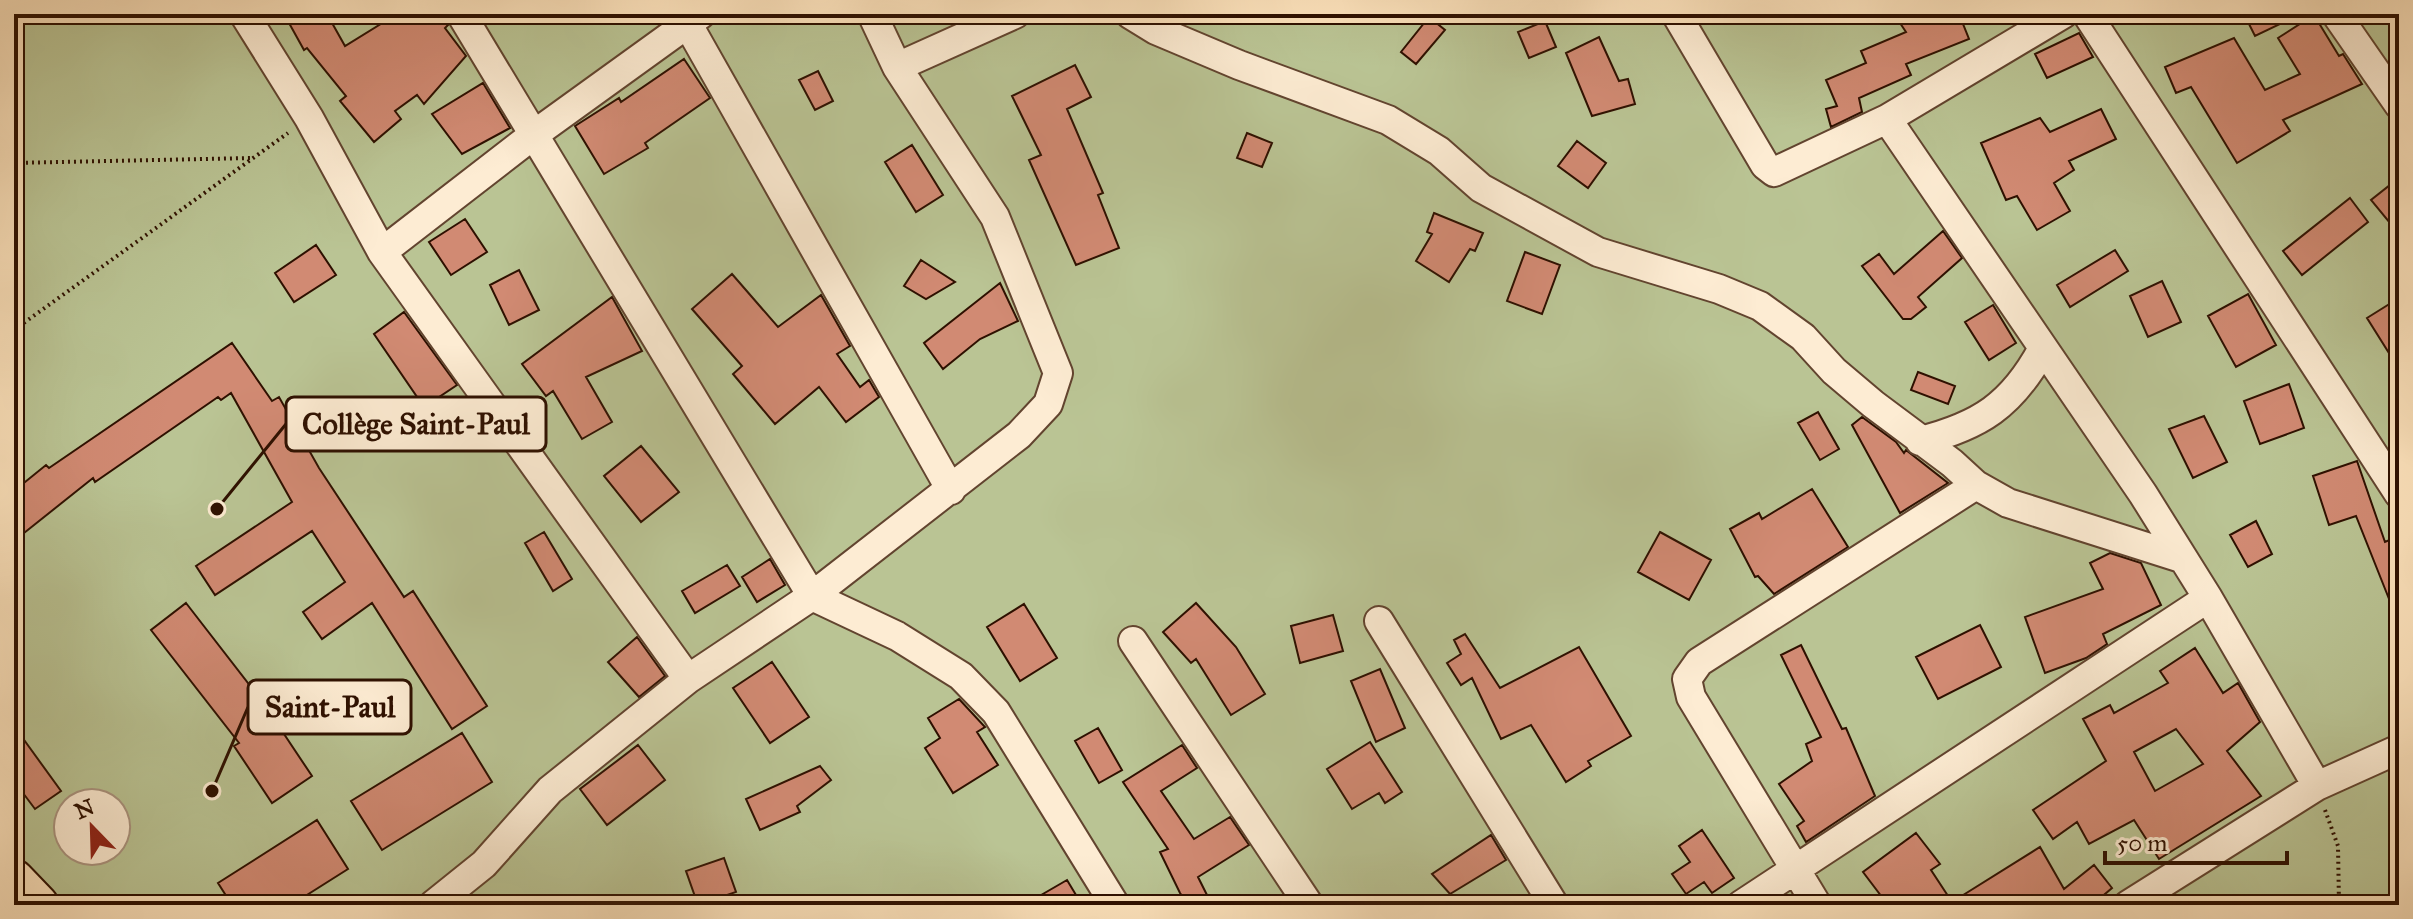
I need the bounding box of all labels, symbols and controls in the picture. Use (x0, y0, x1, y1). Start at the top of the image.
callout: Collège Saint-Paul (286, 397, 546, 451)
text: Collège Saint-Paul (302, 406, 531, 442)
callout: Saint-Paul (248, 680, 411, 734)
text: Saint-Paul (265, 689, 396, 725)
north arrow (52, 787, 132, 867)
text: N (71, 793, 99, 825)
scale bar (2105, 815, 2287, 865)
text: 50 m (2117, 828, 2167, 858)

